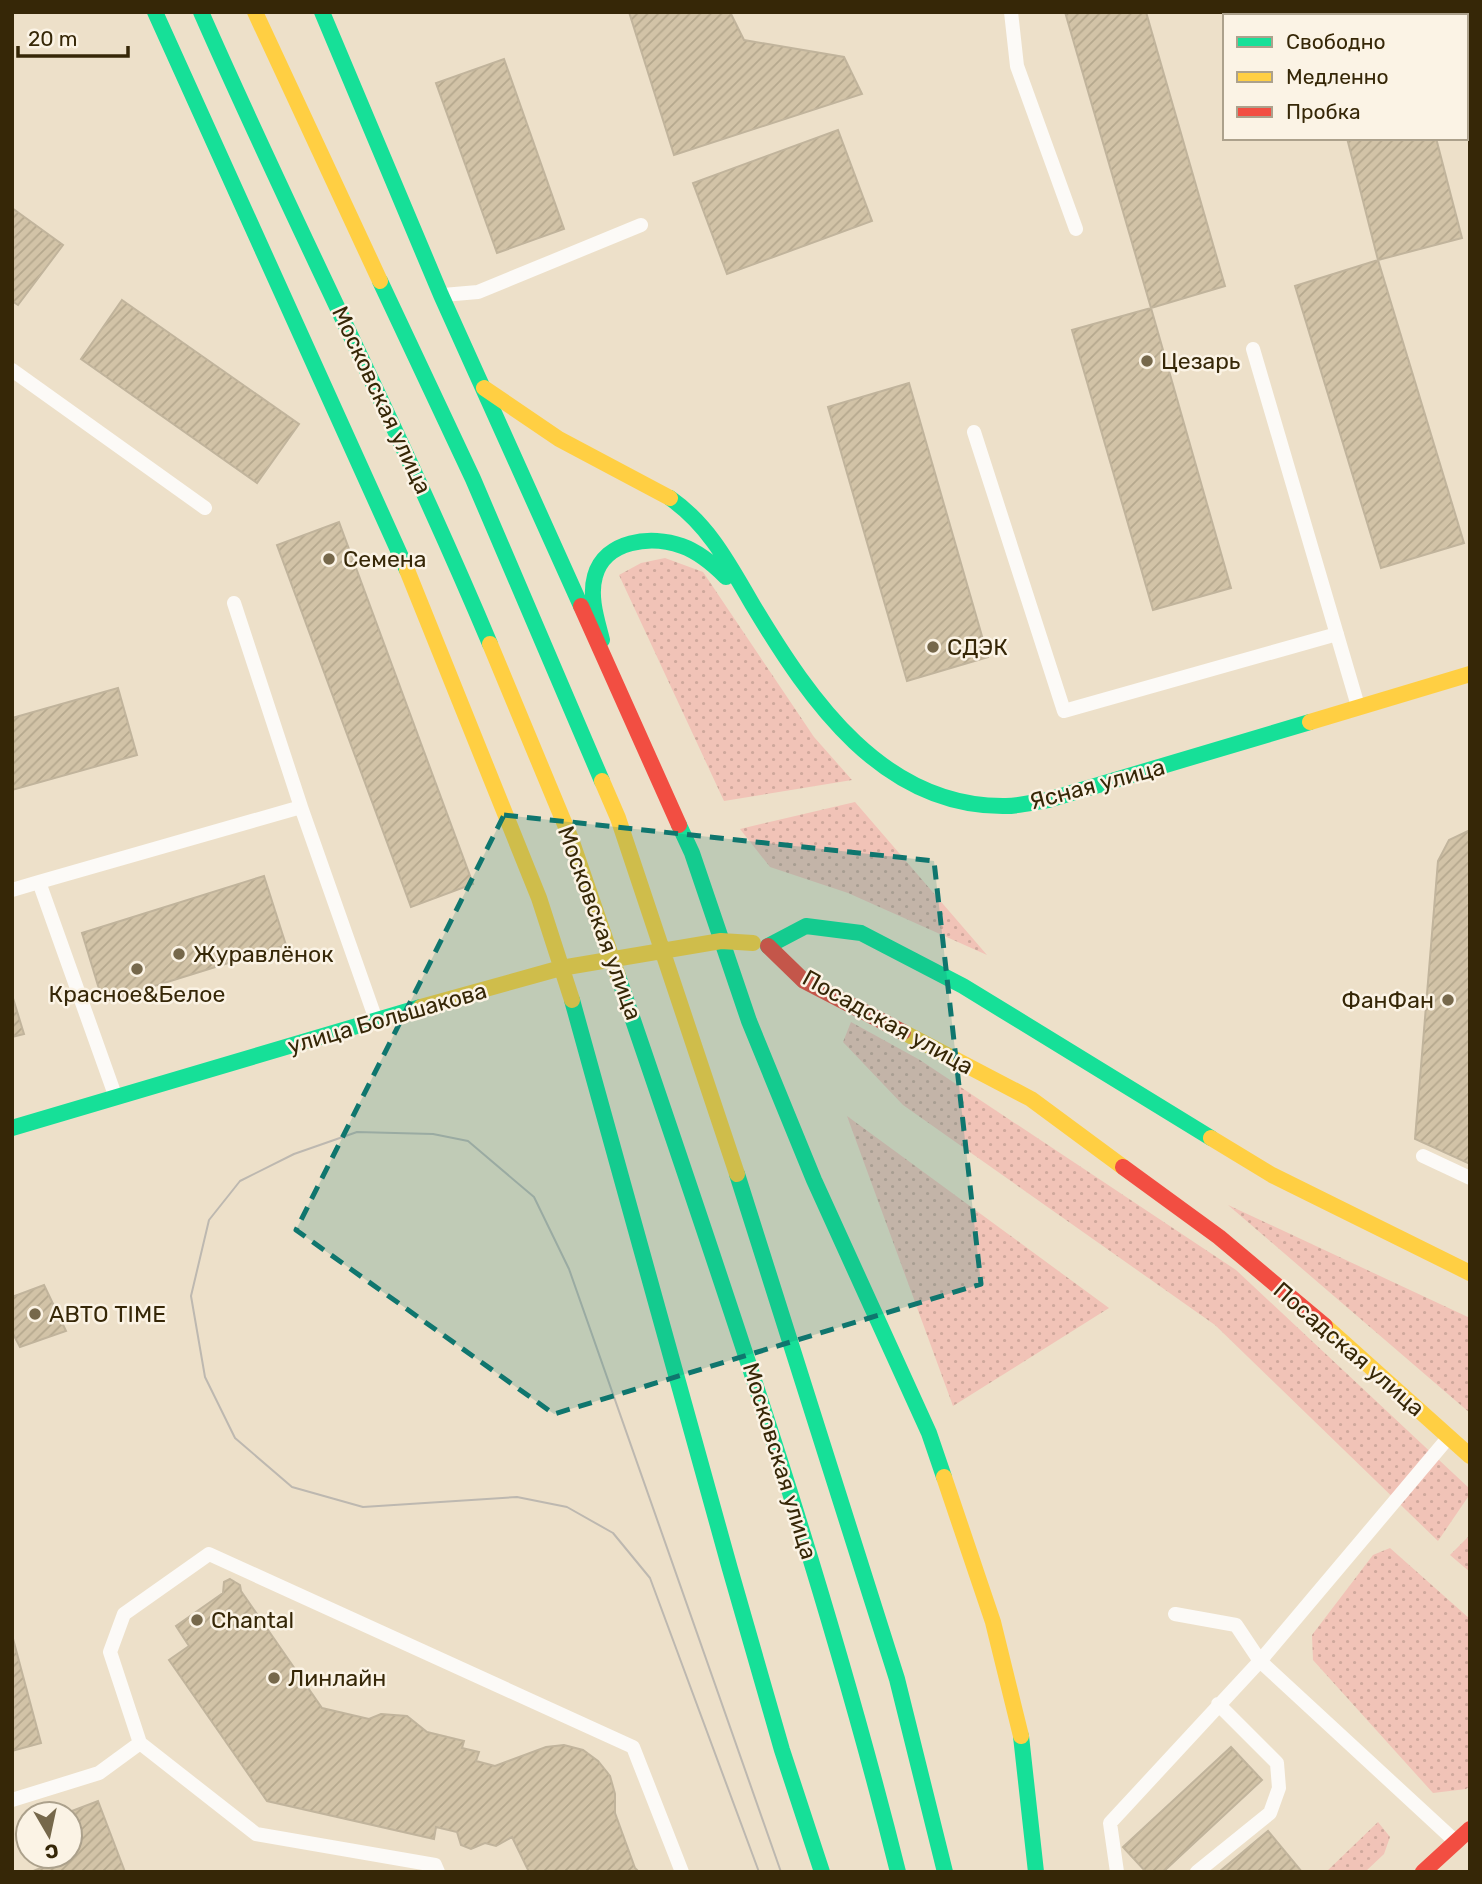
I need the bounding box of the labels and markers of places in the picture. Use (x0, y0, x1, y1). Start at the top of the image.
place label: Цезарь (1161, 347, 1240, 375)
marker: Цезарь (1139, 353, 1155, 369)
place label: Семена (343, 545, 426, 573)
marker: Семена (321, 551, 337, 567)
place label: СДЭК (947, 633, 1008, 661)
marker: СДЭК (925, 639, 941, 655)
place label: Журавлёнок (193, 940, 333, 968)
marker: Журавлёнок (171, 946, 187, 962)
marker: Красное&Белое (129, 961, 145, 977)
place label: Красное&Белое (49, 980, 225, 1008)
place label: ФанФан (1341, 986, 1434, 1014)
marker: ФанФан (1440, 992, 1456, 1008)
place label: АВТО TIME (49, 1300, 166, 1328)
marker: АВТО TIME (27, 1306, 43, 1322)
place label: Chantal (211, 1606, 294, 1634)
marker: Chantal (189, 1612, 205, 1628)
place label: Линлайн (288, 1664, 386, 1692)
marker: Линлайн (266, 1670, 282, 1686)

